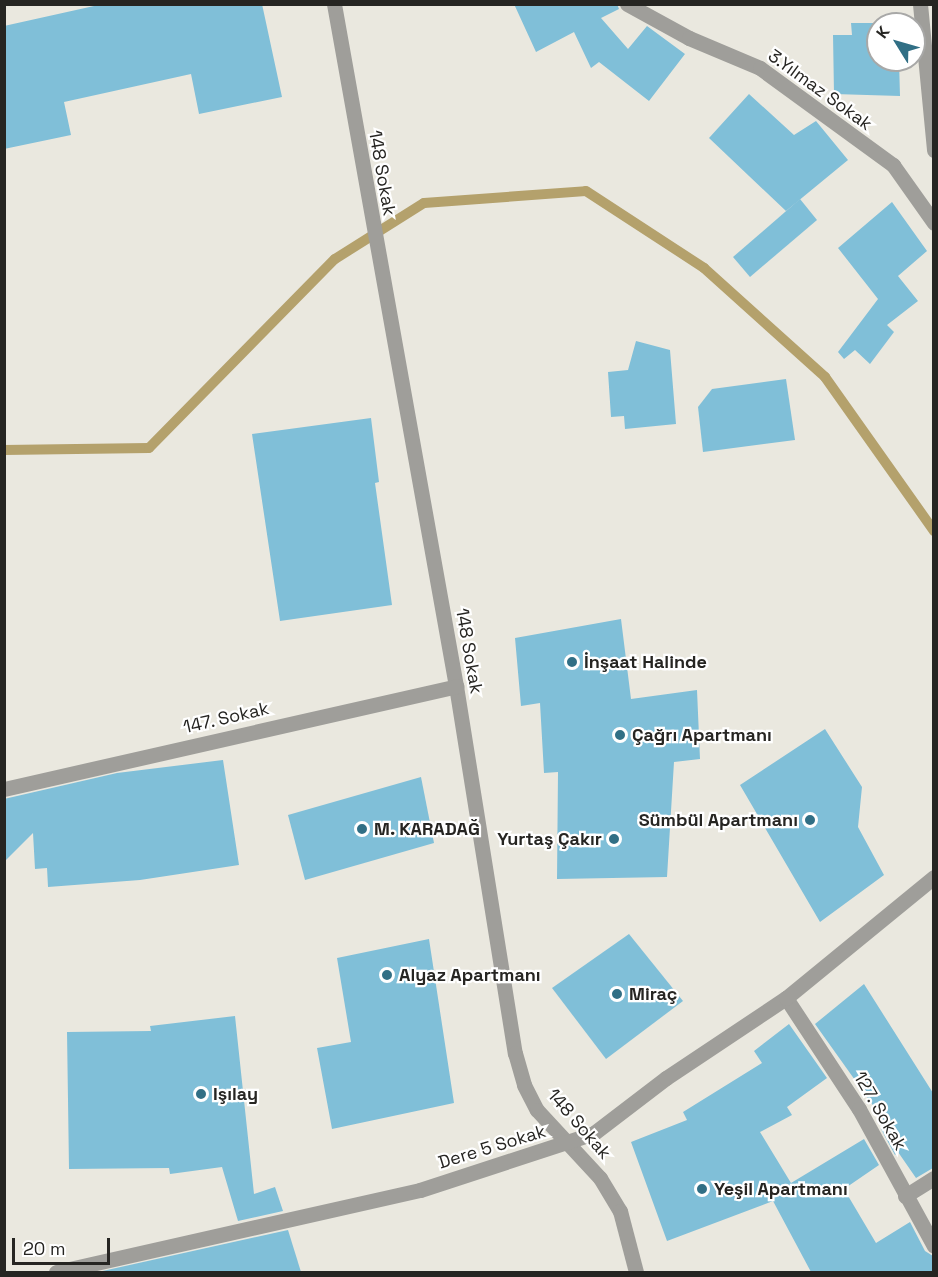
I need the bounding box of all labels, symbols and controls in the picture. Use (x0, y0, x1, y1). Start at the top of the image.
north arrow (866, 12, 926, 72)
text: K (871, 22, 894, 42)
street label: 3.Yılmaz Sokak (764, 45, 876, 135)
street label: 148 Sokak (364, 129, 400, 217)
street label: 148 Sokak (451, 607, 487, 695)
place label: İnşaat Halinde (584, 651, 707, 673)
marker: İnşaat Halinde (565, 655, 579, 669)
street label: 147. Sokak (181, 698, 271, 738)
place label: Çağrı Apartmanı (632, 724, 772, 746)
marker: Çağrı Apartmanı (613, 728, 627, 742)
place label: Sümbül Apartmanı (638, 809, 798, 831)
marker: Sümbül Apartmanı (803, 813, 817, 827)
place label: M. KARADAĞ (374, 818, 480, 840)
marker: M. KARADAĞ (355, 822, 369, 836)
place label: Yurtaş Çakır (497, 828, 602, 850)
marker: Yurtaş Çakır (607, 832, 621, 846)
place label: Alyaz Apartmanı (399, 964, 541, 986)
marker: Alyaz Apartmanı (380, 968, 394, 982)
place label: Miraç (629, 983, 677, 1005)
marker: Miraç (610, 987, 624, 1001)
street label: 127. Sokak (849, 1067, 911, 1155)
place label: Işılay (213, 1083, 258, 1105)
street label: 148 Sokak (543, 1084, 615, 1164)
marker: Işılay (194, 1087, 208, 1101)
street label: Dere 5 Sokak (436, 1120, 548, 1174)
place label: Yeşil Apartmanı (714, 1178, 848, 1200)
marker: Yeşil Apartmanı (695, 1182, 709, 1196)
scale bar (15, 1226, 112, 1264)
text: 20 m (23, 1237, 66, 1260)

